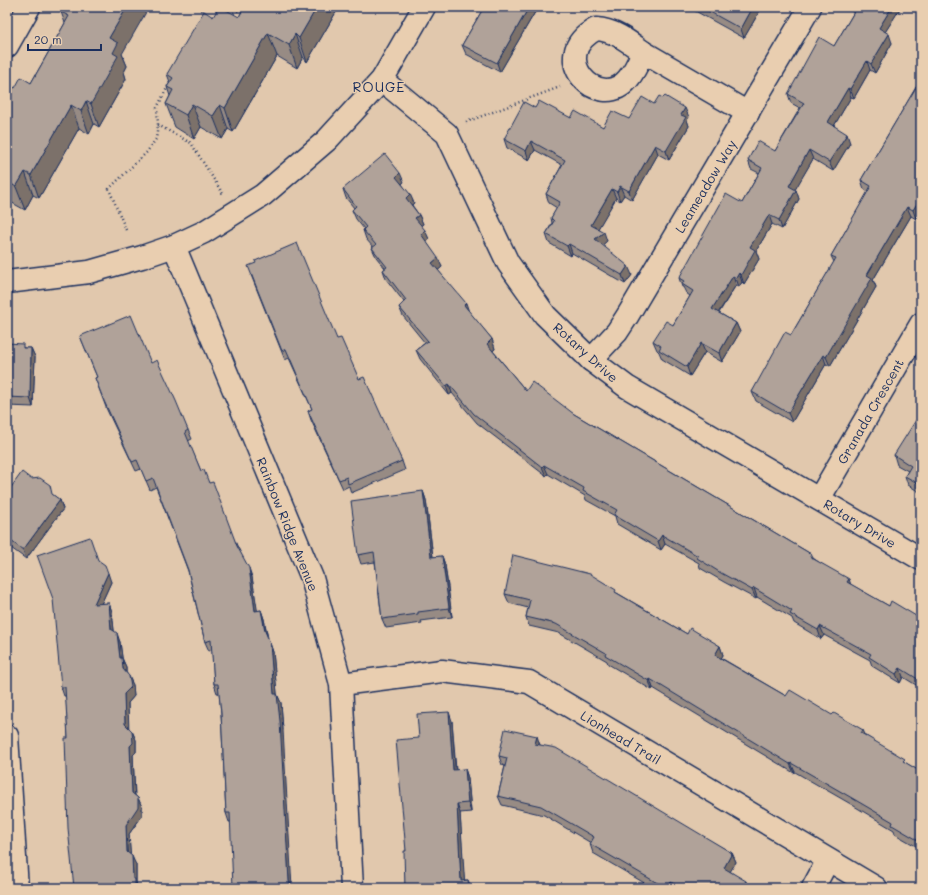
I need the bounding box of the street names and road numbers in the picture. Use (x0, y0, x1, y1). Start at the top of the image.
street label: Leameadow Way (670, 136, 740, 236)
street label: Rotary Drive (550, 318, 622, 386)
street label: Granada Crescent (833, 355, 907, 467)
street label: Rainbow Ridge Avenue (253, 454, 323, 594)
street label: Rotary Drive (821, 495, 899, 551)
street label: Lionhead Trail (578, 706, 664, 768)

